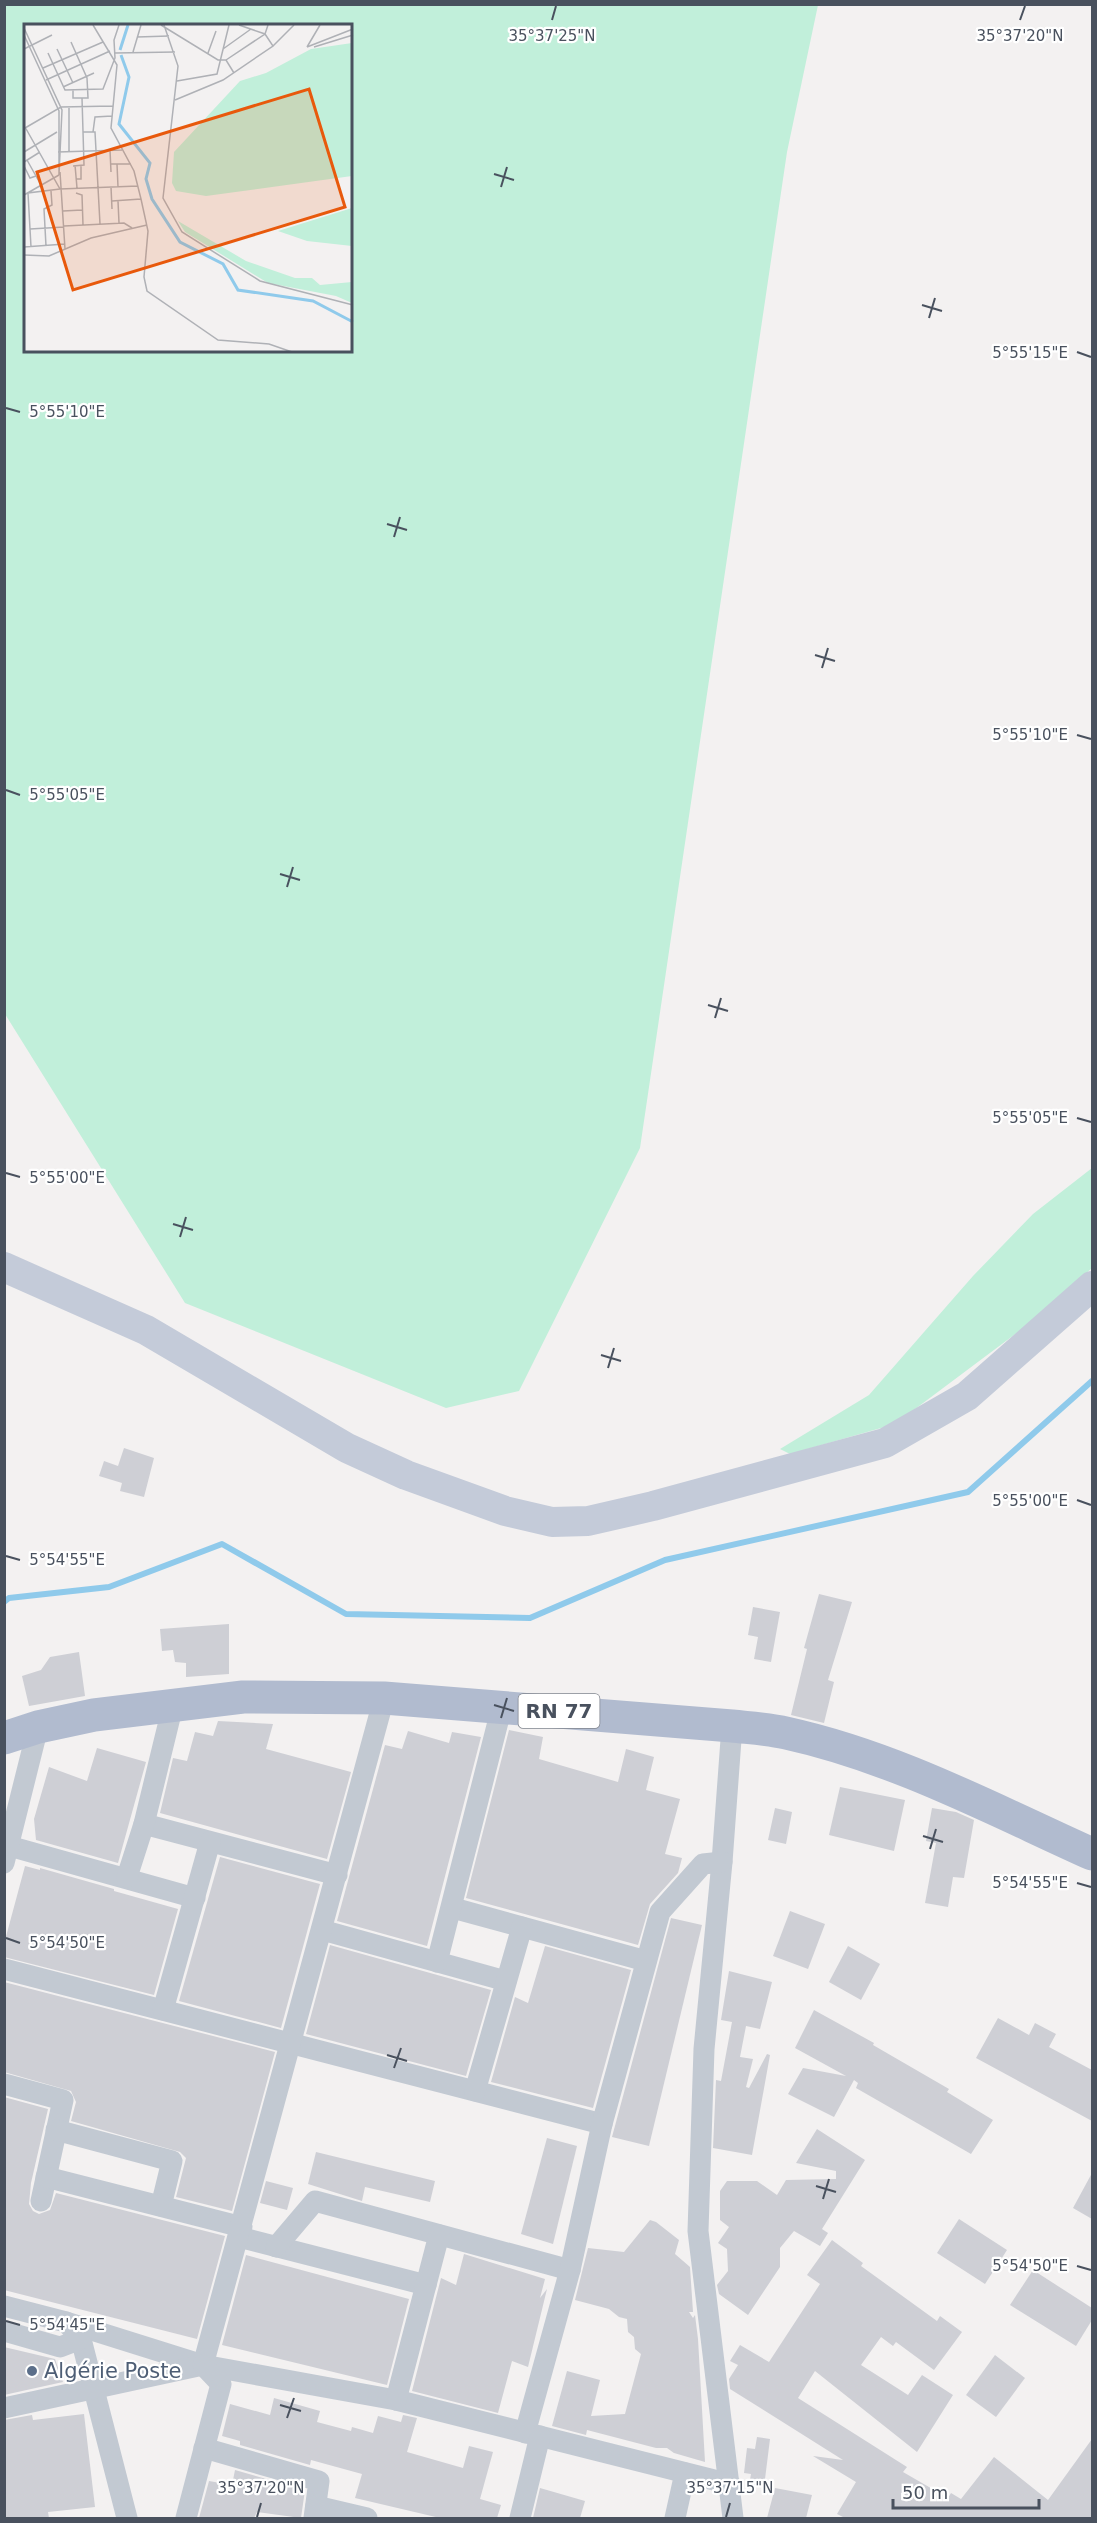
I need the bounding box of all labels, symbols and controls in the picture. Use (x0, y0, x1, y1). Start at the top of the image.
inset map (24, 24, 352, 352)
text: 35°37'25"N (508, 27, 596, 45)
text: 35°37'20"N (976, 27, 1064, 45)
text: 5°55'15"E (992, 344, 1068, 362)
text: 5°55'10"E (29, 403, 105, 421)
text: 5°55'10"E (992, 726, 1068, 744)
text: 5°55'05"E (29, 786, 105, 804)
text: 5°55'05"E (992, 1109, 1068, 1127)
text: 5°55'00"E (29, 1169, 105, 1187)
text: 5°55'00"E (992, 1492, 1068, 1510)
text: 5°54'55"E (29, 1551, 105, 1569)
road number: RN 77 (518, 1694, 600, 1728)
text: 5°54'55"E (992, 1874, 1068, 1892)
text: 5°54'50"E (29, 1934, 105, 1952)
text: 5°54'50"E (992, 2257, 1068, 2275)
text: 5°54'45"E (29, 2316, 105, 2334)
place label: Algérie Poste (44, 2359, 181, 2383)
marker: Algérie Poste (25, 2364, 39, 2378)
scale bar (893, 2472, 1038, 2510)
text: 35°37'20"N (217, 2479, 305, 2497)
text: 35°37'15"N (686, 2479, 774, 2497)
text: 50 m (902, 2482, 948, 2503)

